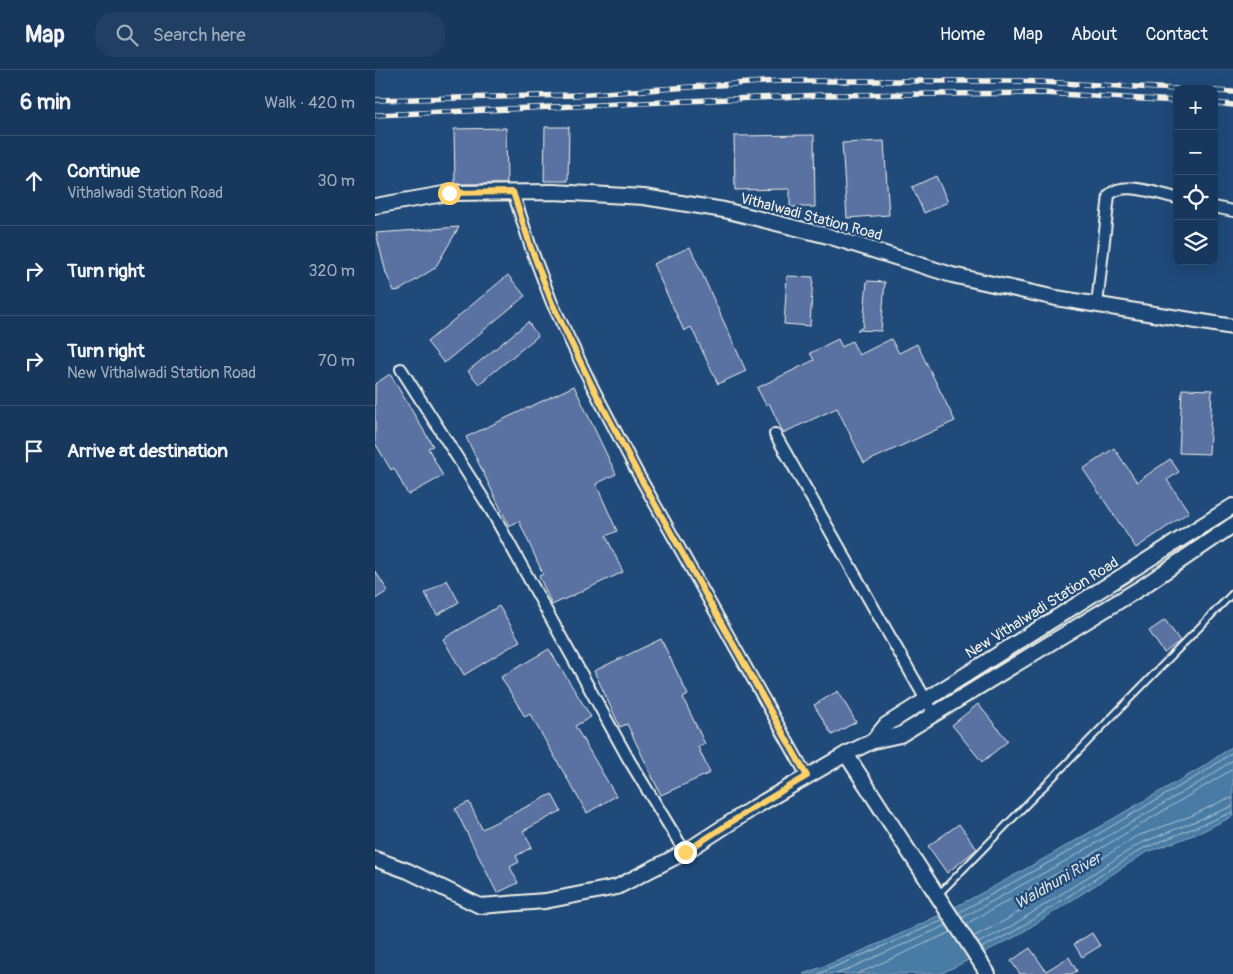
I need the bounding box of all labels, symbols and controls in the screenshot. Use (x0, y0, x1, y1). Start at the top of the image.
search box (95, 12, 445, 57)
text: Map (25, 20, 65, 49)
icon: search (113, 21, 141, 49)
text: Search here (153, 23, 246, 47)
text: Home (940, 23, 985, 46)
text: Map (1013, 23, 1043, 46)
text: About (1071, 23, 1117, 46)
text: Contact (1145, 23, 1208, 46)
map controls (1173, 85, 1218, 265)
button: + (1173, 85, 1218, 130)
text: 6 min (20, 89, 71, 116)
text: Walk · 420 m (264, 93, 355, 113)
button: − (1173, 130, 1218, 175)
text: Continue (67, 159, 140, 183)
icon: ahead (20, 167, 48, 195)
text: 30 m (317, 171, 355, 191)
button: locate (1173, 175, 1218, 220)
route start (438, 182, 461, 205)
text: Vithalwadi Station Road (67, 183, 223, 203)
street label: Vithalwadi Station Road (738, 189, 884, 245)
button: layers (1173, 220, 1218, 265)
icon: right (20, 257, 48, 285)
text: Turn right (67, 259, 145, 283)
text: 320 m (309, 261, 355, 281)
text: Turn right (67, 339, 145, 363)
icon: right (20, 347, 48, 375)
text: 70 m (318, 351, 355, 371)
text: New Vithalwadi Station Road (67, 363, 256, 383)
icon: arrive (20, 437, 48, 465)
text: Arrive at destination (67, 439, 228, 463)
street label: New Vithalwadi Station Road (962, 553, 1122, 663)
route end (674, 841, 697, 864)
water label: Waldhuni River (1011, 847, 1107, 914)

